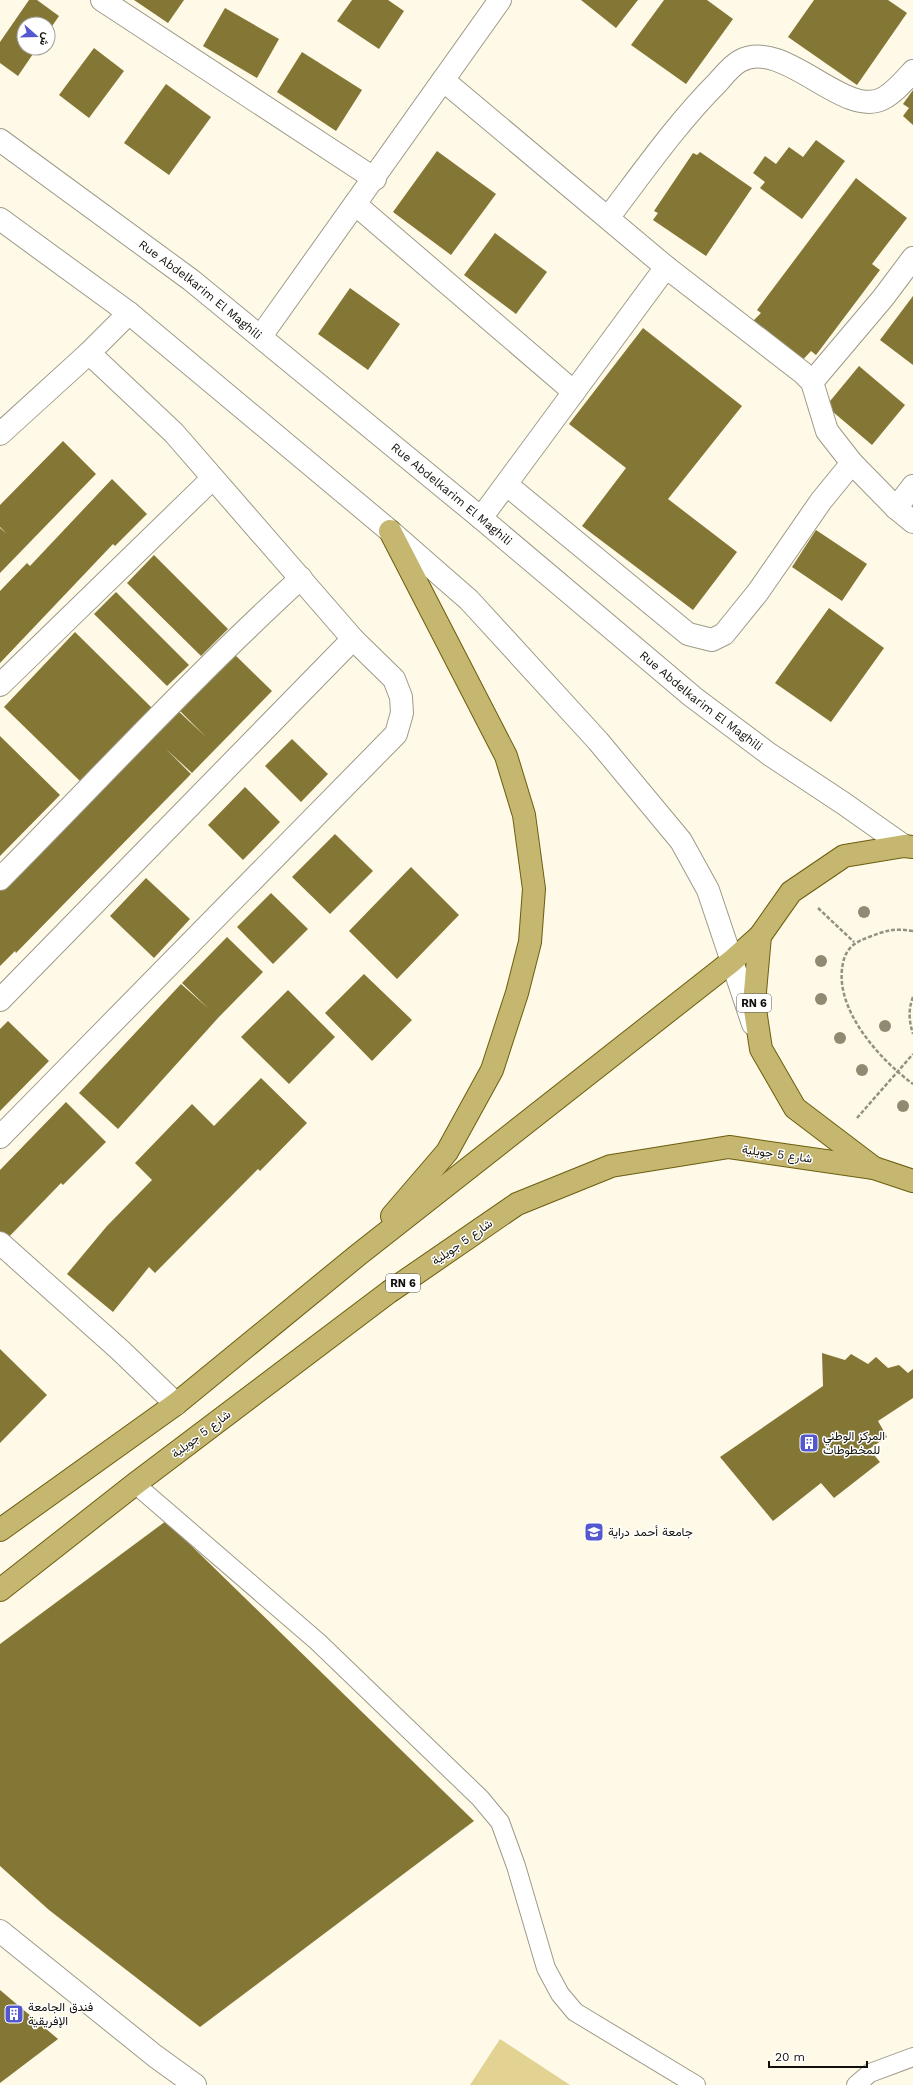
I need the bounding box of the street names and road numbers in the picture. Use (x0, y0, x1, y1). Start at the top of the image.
street label: Rue Abdelkarim El Maghili (136, 237, 265, 342)
street label: Rue Abdelkarim El Maghili (388, 440, 515, 548)
street label: Rue Abdelkarim El Maghili (637, 648, 765, 753)
road number: RN 6 (737, 994, 771, 1012)
street label: شارع 5 جويلية (741, 1142, 813, 1168)
street label: شارع 5 جويلية (429, 1216, 496, 1270)
road number: RN 6 (386, 1274, 420, 1292)
street label: شارع 5 جويلية (169, 1407, 235, 1463)

